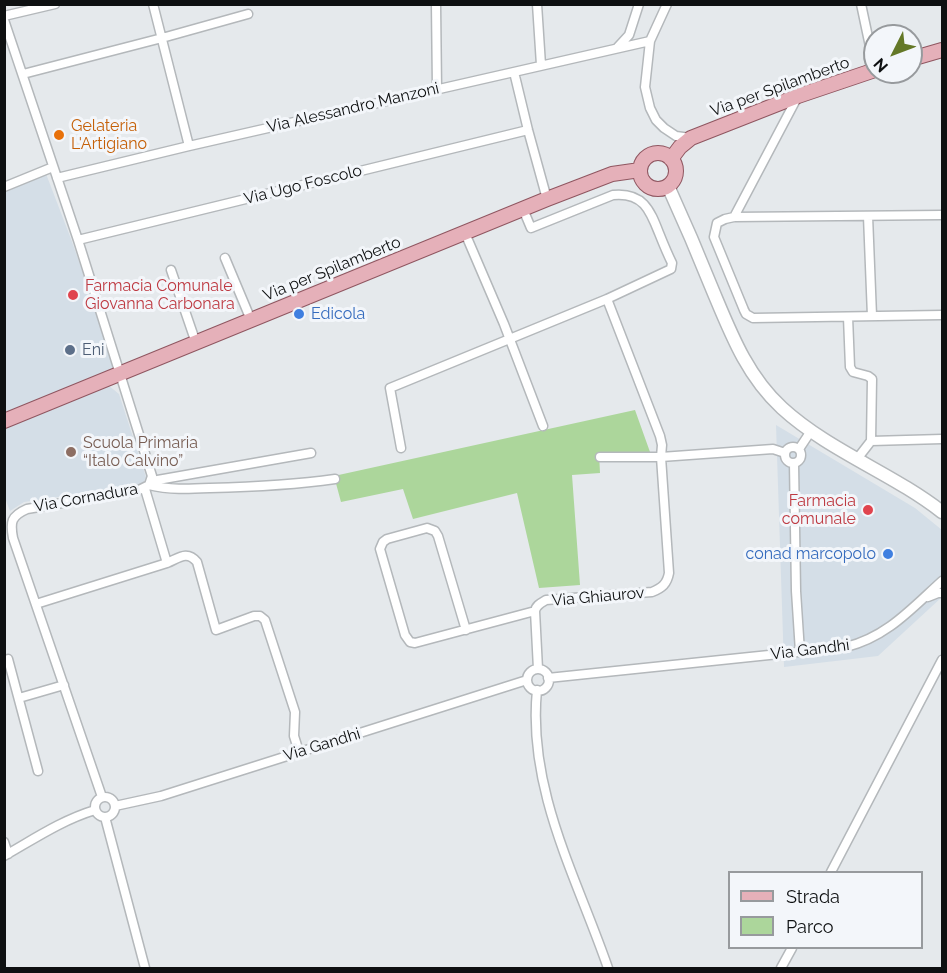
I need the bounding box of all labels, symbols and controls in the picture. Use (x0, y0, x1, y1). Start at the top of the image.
north arrow (863, 24, 923, 84)
street label: Via per Spilamberto (708, 53, 852, 121)
text: N (870, 54, 892, 76)
street label: Via Alessandro Manzoni (265, 79, 441, 137)
place label: Gelateria L'Artigiano (71, 116, 147, 154)
marker: Gelateria L'Artigiano (52, 128, 66, 142)
street label: Via Ugo Foscolo (242, 161, 364, 209)
street label: Via per Spilamberto (260, 233, 404, 305)
place label: Farmacia Comunale Giovanna Carbonara (85, 276, 235, 314)
marker: Farmacia Comunale Giovanna Carbonara (66, 288, 80, 302)
place label: Edicola (311, 304, 365, 324)
marker: Edicola (292, 307, 306, 321)
place label: Eni (82, 340, 104, 360)
marker: Eni (63, 343, 77, 357)
place label: Scuola Primaria “Italo Calvino” (83, 433, 198, 471)
marker: Scuola Primaria “Italo Calvino” (64, 445, 78, 459)
street label: Via Cornadura (33, 479, 139, 517)
place label: Farmacia comunale (782, 491, 856, 529)
marker: Farmacia comunale (861, 503, 875, 517)
place label: conad marcopolo (745, 544, 876, 564)
marker: conad marcopolo (881, 547, 895, 561)
street label: Via Ghiaurov (551, 583, 645, 611)
street label: Via Gandhi (769, 636, 851, 664)
street label: Via Gandhi (281, 724, 363, 766)
legend (728, 871, 923, 949)
text: Strada (786, 886, 840, 907)
text: Parco (786, 916, 833, 937)

